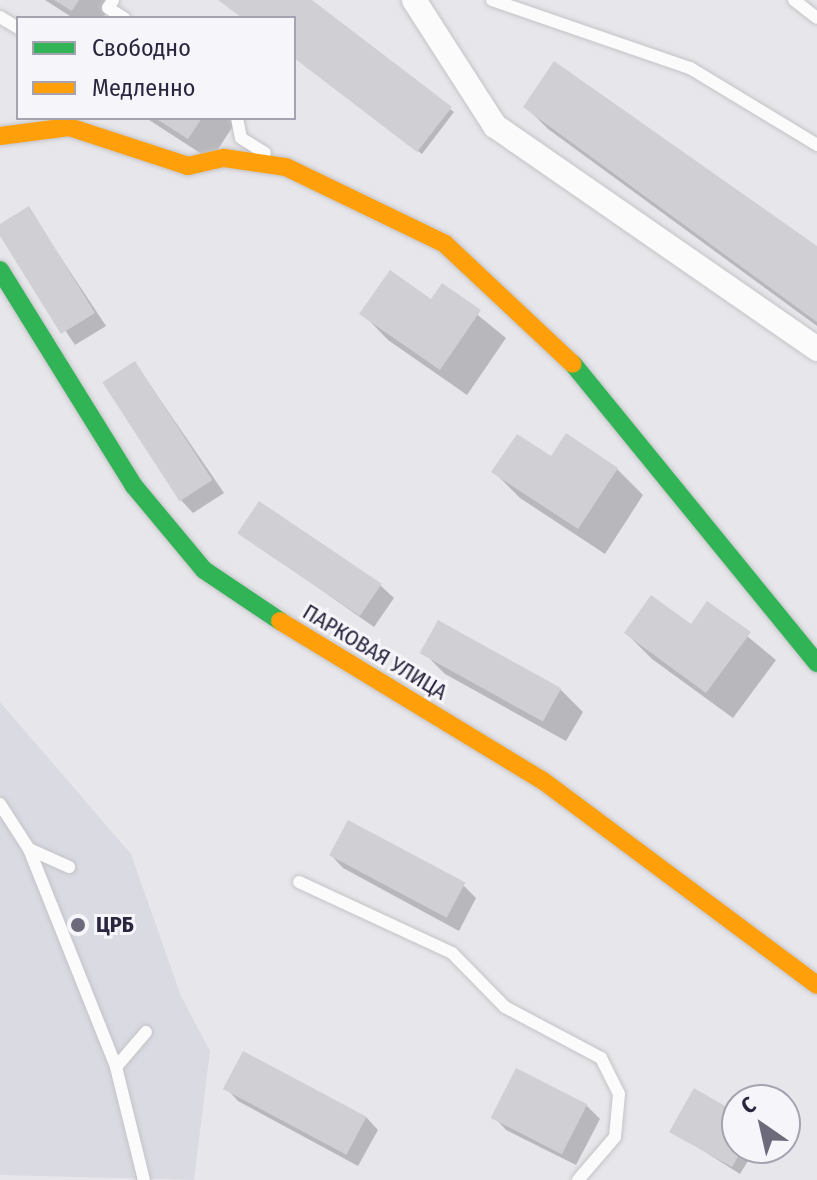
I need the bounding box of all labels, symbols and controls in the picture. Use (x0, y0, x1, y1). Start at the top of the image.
legend (16, 16, 296, 120)
text: Свободно (92, 34, 191, 62)
text: Медленно (92, 74, 195, 102)
street label: ПАРКОВАЯ УЛИЦА (298, 599, 452, 705)
place label: ЦРБ (96, 912, 134, 938)
marker: ЦРБ (67, 914, 89, 936)
north arrow (721, 1084, 801, 1164)
text: С (736, 1091, 761, 1120)

